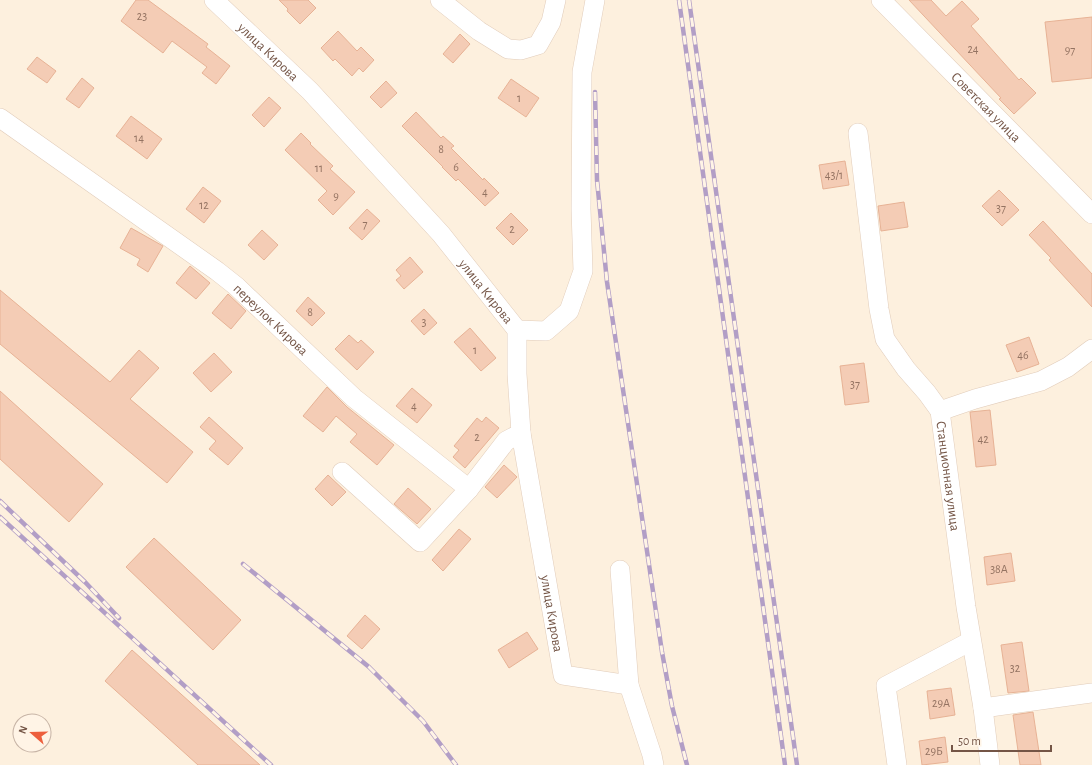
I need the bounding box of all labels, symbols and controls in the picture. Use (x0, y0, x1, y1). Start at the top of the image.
house number: 23 (137, 10, 147, 22)
street label: улица Кирова (234, 20, 301, 85)
house number: 24 (967, 43, 979, 55)
house number: 97 (1065, 44, 1075, 56)
street label: Советская улица (948, 70, 1023, 146)
house number: 1 (517, 92, 521, 104)
house number: 14 (134, 132, 144, 144)
house number: 8 (438, 143, 444, 155)
house number: 6 (453, 161, 459, 173)
house number: 11 (315, 162, 323, 174)
house number: 43/1 (825, 169, 843, 181)
house number: 4 (482, 186, 488, 198)
house number: 9 (333, 190, 339, 202)
house number: 12 (199, 199, 209, 211)
house number: 37 (996, 202, 1006, 214)
house number: 7 (362, 218, 368, 230)
house number: 2 (509, 223, 515, 235)
street label: улица Кирова (455, 256, 515, 327)
street label: переулок Кирова (230, 281, 311, 359)
house number: 8 (307, 306, 313, 318)
house number: 3 (422, 316, 427, 328)
house number: 1 (473, 344, 477, 356)
house number: 46 (1017, 349, 1029, 361)
house number: 37 (850, 378, 860, 390)
house number: 4 (411, 400, 417, 412)
street label: Станционная улица (933, 420, 962, 533)
house number: 2 (474, 431, 480, 443)
house number: 42 (977, 433, 989, 445)
house number: 38А (990, 563, 1008, 575)
street label: улица Кирова (538, 573, 565, 654)
house number: 32 (1010, 662, 1021, 674)
house number: 29А (932, 697, 950, 709)
north arrow (12, 713, 52, 753)
text: N (17, 724, 30, 735)
scale bar (952, 727, 1051, 753)
text: 50 m (958, 735, 981, 747)
house number: 29Б (925, 745, 943, 757)

